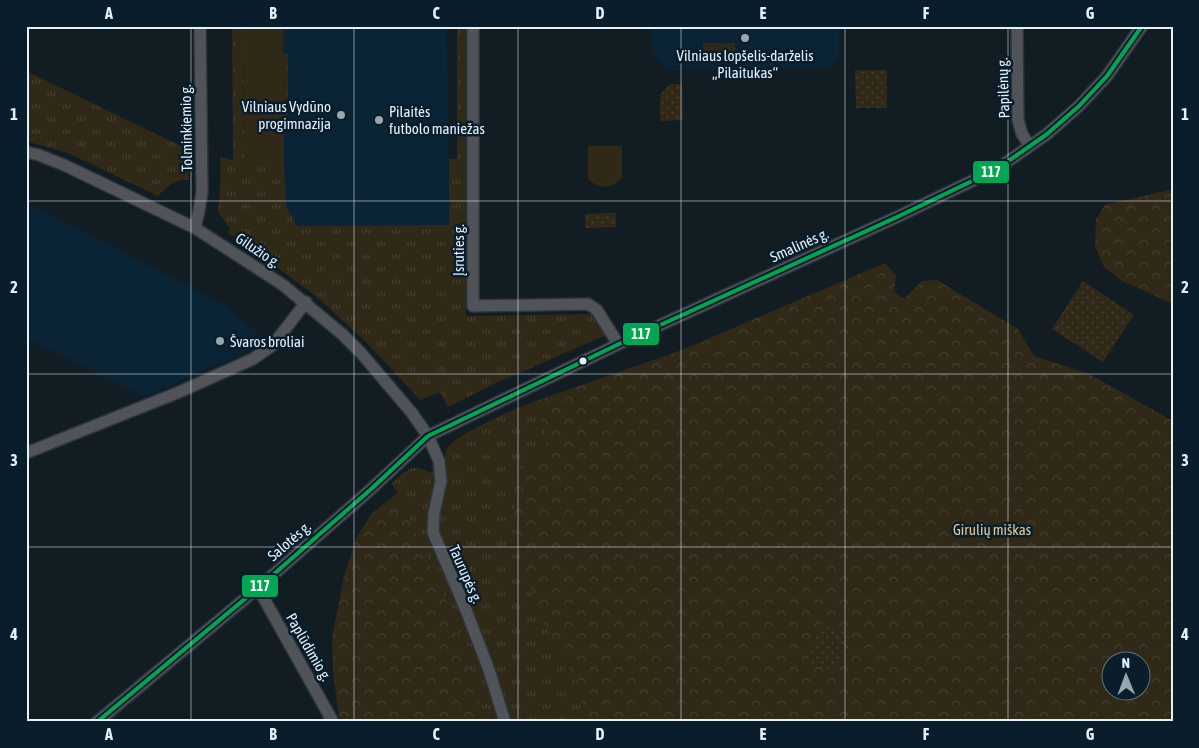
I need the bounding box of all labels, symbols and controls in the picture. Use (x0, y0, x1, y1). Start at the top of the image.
text: A (104, 4, 113, 22)
text: B (269, 4, 277, 22)
text: C (432, 4, 440, 22)
text: D (596, 4, 605, 22)
text: E (760, 4, 767, 22)
text: F (923, 4, 930, 22)
text: G (1086, 4, 1095, 22)
marker: Vilniaus lopšelis-darželis „Pilaitukas“ (739, 32, 751, 44)
place label: Vilniaus lopšelis-darželis „Pilaitukas“ (677, 47, 813, 81)
street label: Papilėnų g. (993, 57, 1013, 119)
street label: Tolminkiemio g. (177, 84, 195, 172)
place label: Vilniaus Vydūno progimnazija (242, 98, 331, 132)
place label: Pilaitės futbolo maniežas (389, 103, 485, 137)
text: 1 (10, 105, 18, 123)
text: 1 (1181, 105, 1189, 123)
marker: Vilniaus Vydūno progimnazija (335, 109, 347, 121)
marker: Pilaitės futbolo maniežas (373, 114, 385, 126)
line badge: 117 (972, 160, 1010, 184)
text: 117 (981, 164, 1001, 180)
street label: Įsruties g. (450, 224, 467, 276)
street label: Smalinės g. (767, 224, 831, 265)
street label: Gilužio g. (233, 229, 284, 271)
text: 2 (10, 278, 18, 296)
text: 2 (1181, 278, 1189, 296)
line badge: 117 (622, 322, 660, 346)
text: 117 (631, 326, 651, 342)
place label: Švaros broliai (230, 333, 304, 350)
marker: Švaros broliai (214, 335, 226, 347)
unlabelled marker (578, 356, 588, 366)
text: 3 (10, 451, 18, 469)
text: 3 (1181, 451, 1189, 469)
street label: Salotės g. (264, 517, 314, 564)
park label: Girulių miškas (953, 521, 1031, 538)
street label: Taurupės g. (446, 542, 486, 606)
line badge: 117 (241, 574, 279, 598)
text: 117 (250, 578, 270, 594)
street label: Paplūdimio g. (283, 610, 335, 684)
text: 4 (9, 625, 18, 643)
text: 4 (1180, 625, 1189, 643)
north arrow (1102, 650, 1152, 700)
text: N (1122, 655, 1130, 671)
text: A (104, 725, 113, 743)
text: B (269, 725, 277, 743)
text: C (432, 725, 440, 743)
text: D (596, 725, 605, 743)
text: E (760, 725, 767, 743)
text: F (923, 725, 930, 743)
text: G (1086, 725, 1095, 743)

